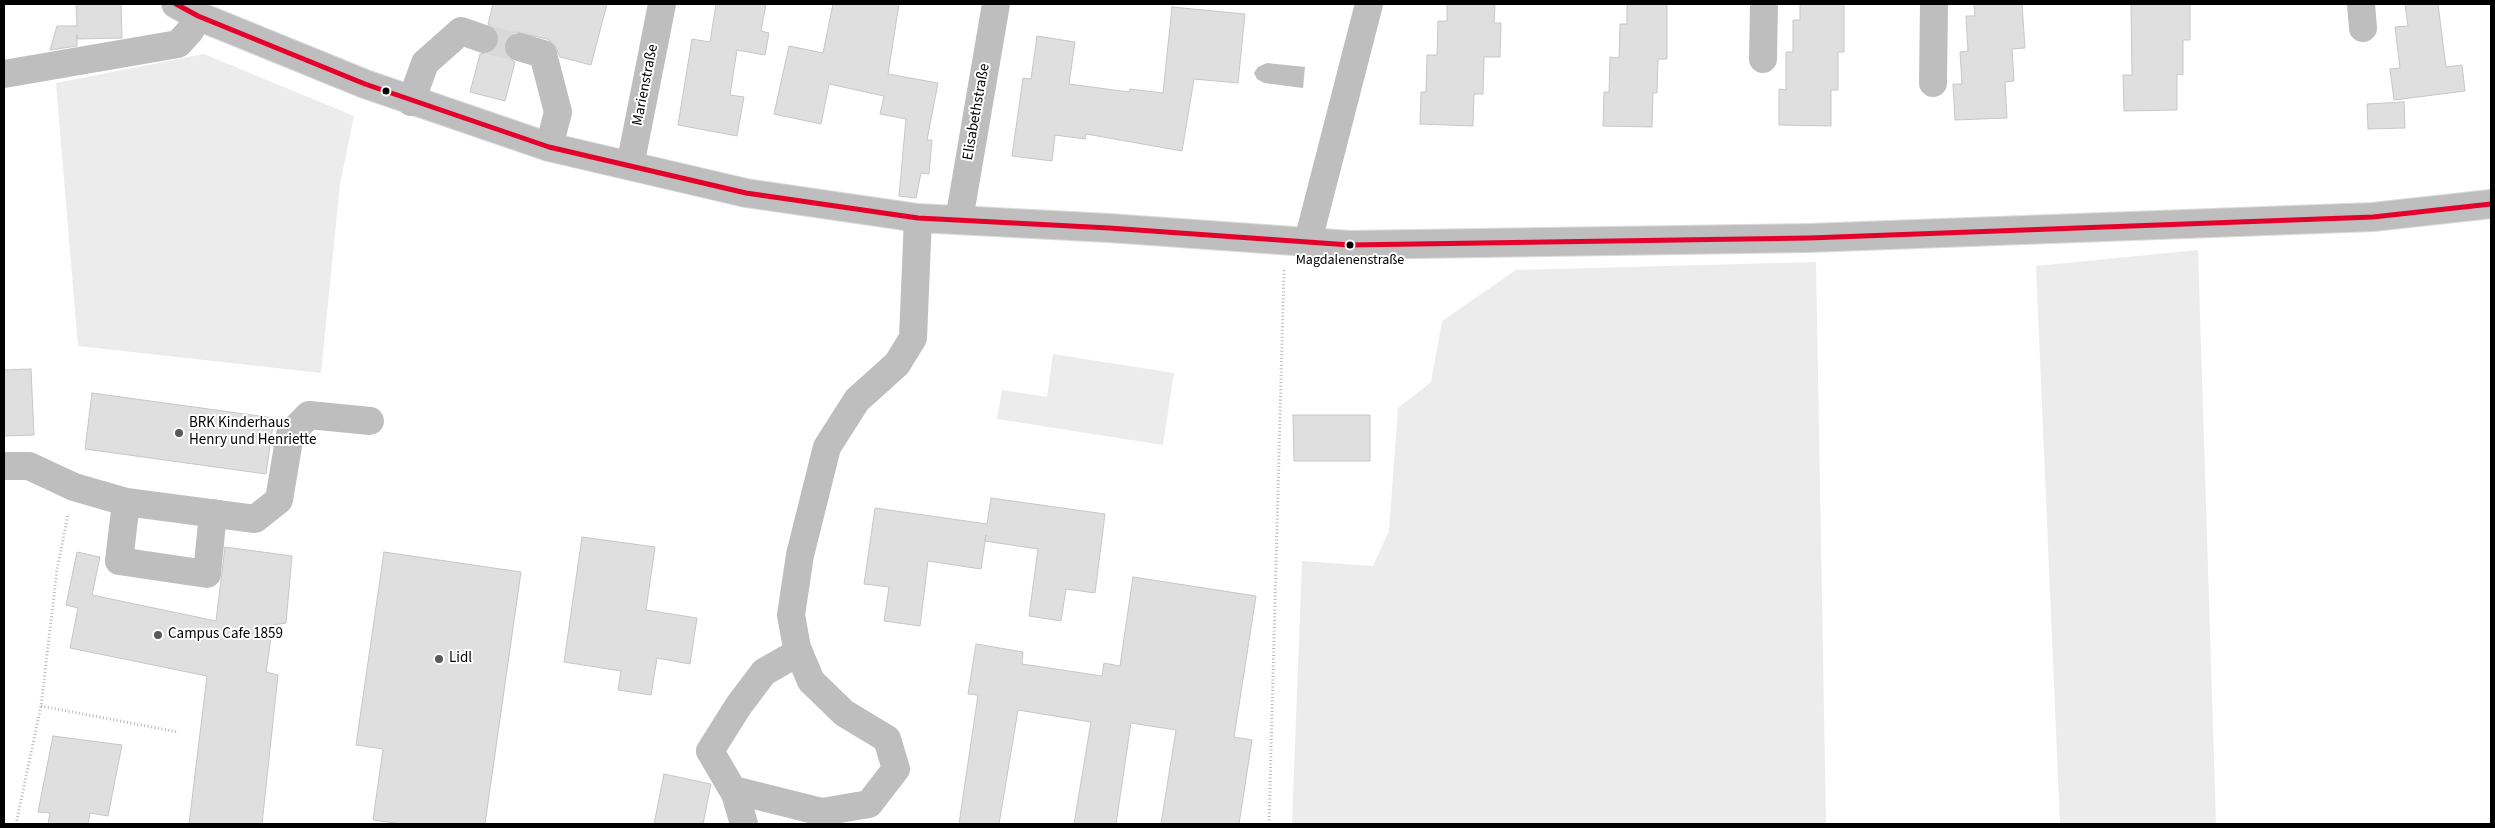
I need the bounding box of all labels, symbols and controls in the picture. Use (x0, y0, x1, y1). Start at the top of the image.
street label: Marienstraße (629, 43, 663, 127)
street label: Elisabethstraße (960, 62, 994, 162)
unlabelled marker (381, 86, 391, 96)
marker: Magdalenenstraße (1345, 240, 1355, 250)
place label: Magdalenenstraße (1296, 253, 1404, 269)
place label: BRK Kinderhaus Henry und Henriette (189, 415, 316, 450)
marker: BRK Kinderhaus Henry und Henriette (173, 427, 185, 439)
place label: Campus Cafe 1859 (168, 626, 283, 644)
marker: Campus Cafe 1859 (152, 629, 164, 641)
place label: Lidl (449, 650, 472, 668)
marker: Lidl (433, 653, 445, 665)

